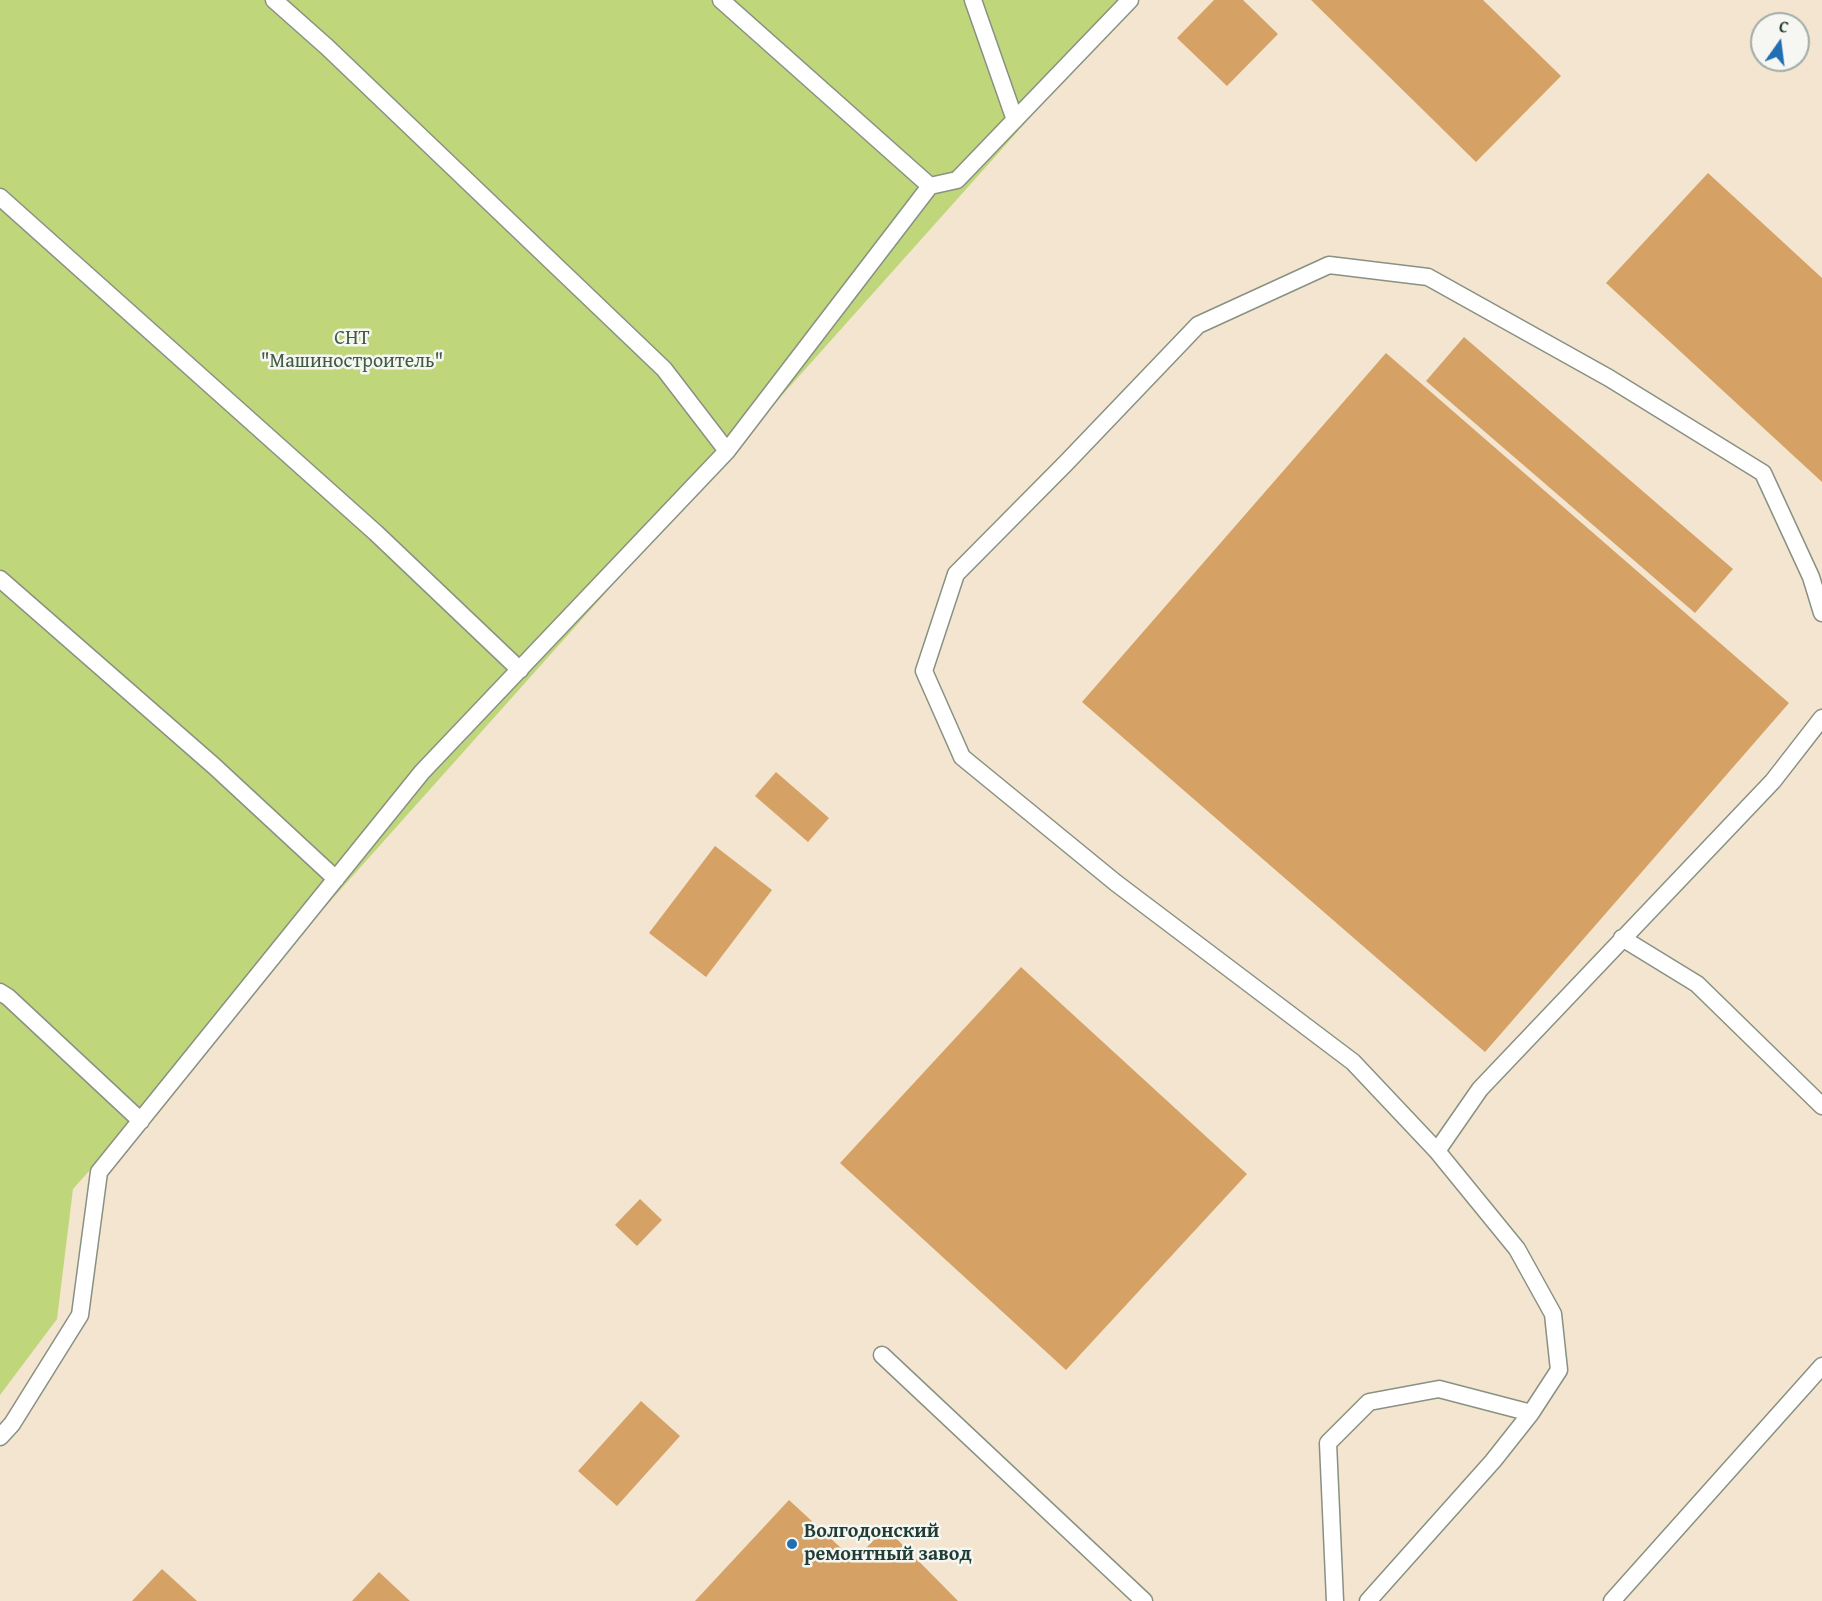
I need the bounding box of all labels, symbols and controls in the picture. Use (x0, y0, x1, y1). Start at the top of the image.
north arrow (1750, 12, 1810, 72)
text: С (1777, 14, 1791, 39)
park label: СНТ "Машиностроитель" (261, 327, 443, 374)
place label: Волгодонский ремонтный завод (804, 1520, 972, 1567)
marker: Волгодонский ремонтный завод (785, 1537, 799, 1551)

